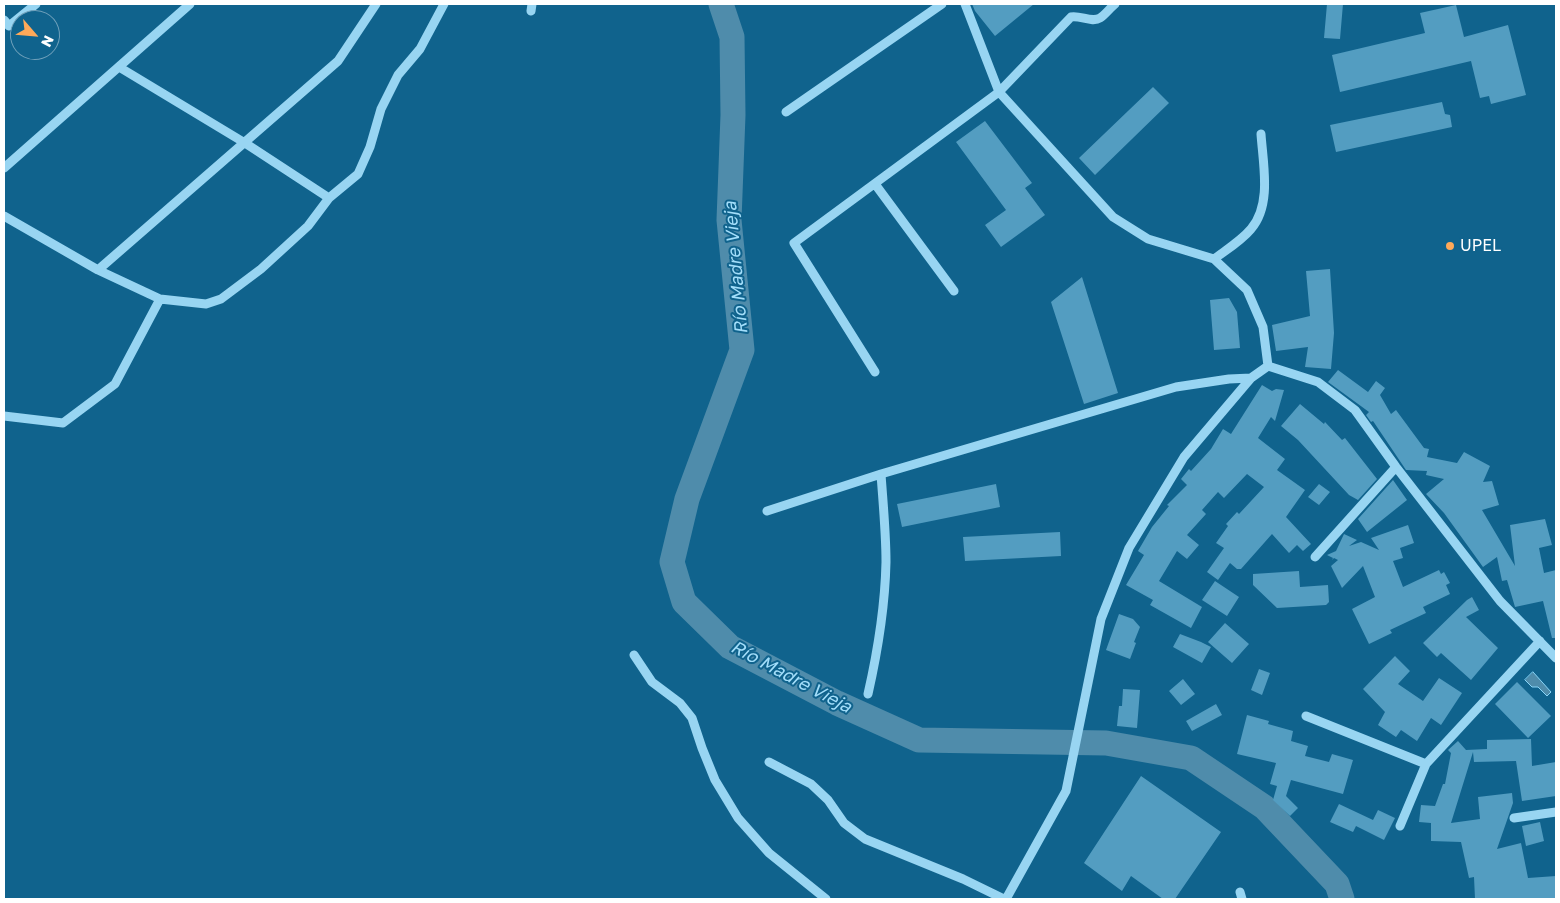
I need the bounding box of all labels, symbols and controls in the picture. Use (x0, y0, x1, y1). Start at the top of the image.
north arrow (10, 10, 60, 60)
text: N (38, 33, 58, 50)
water label: Río Madre Vieja (719, 201, 753, 335)
place label: UPEL (1460, 236, 1501, 256)
marker: UPEL (1444, 240, 1456, 252)
water label: Río Madre Vieja (727, 636, 855, 718)

